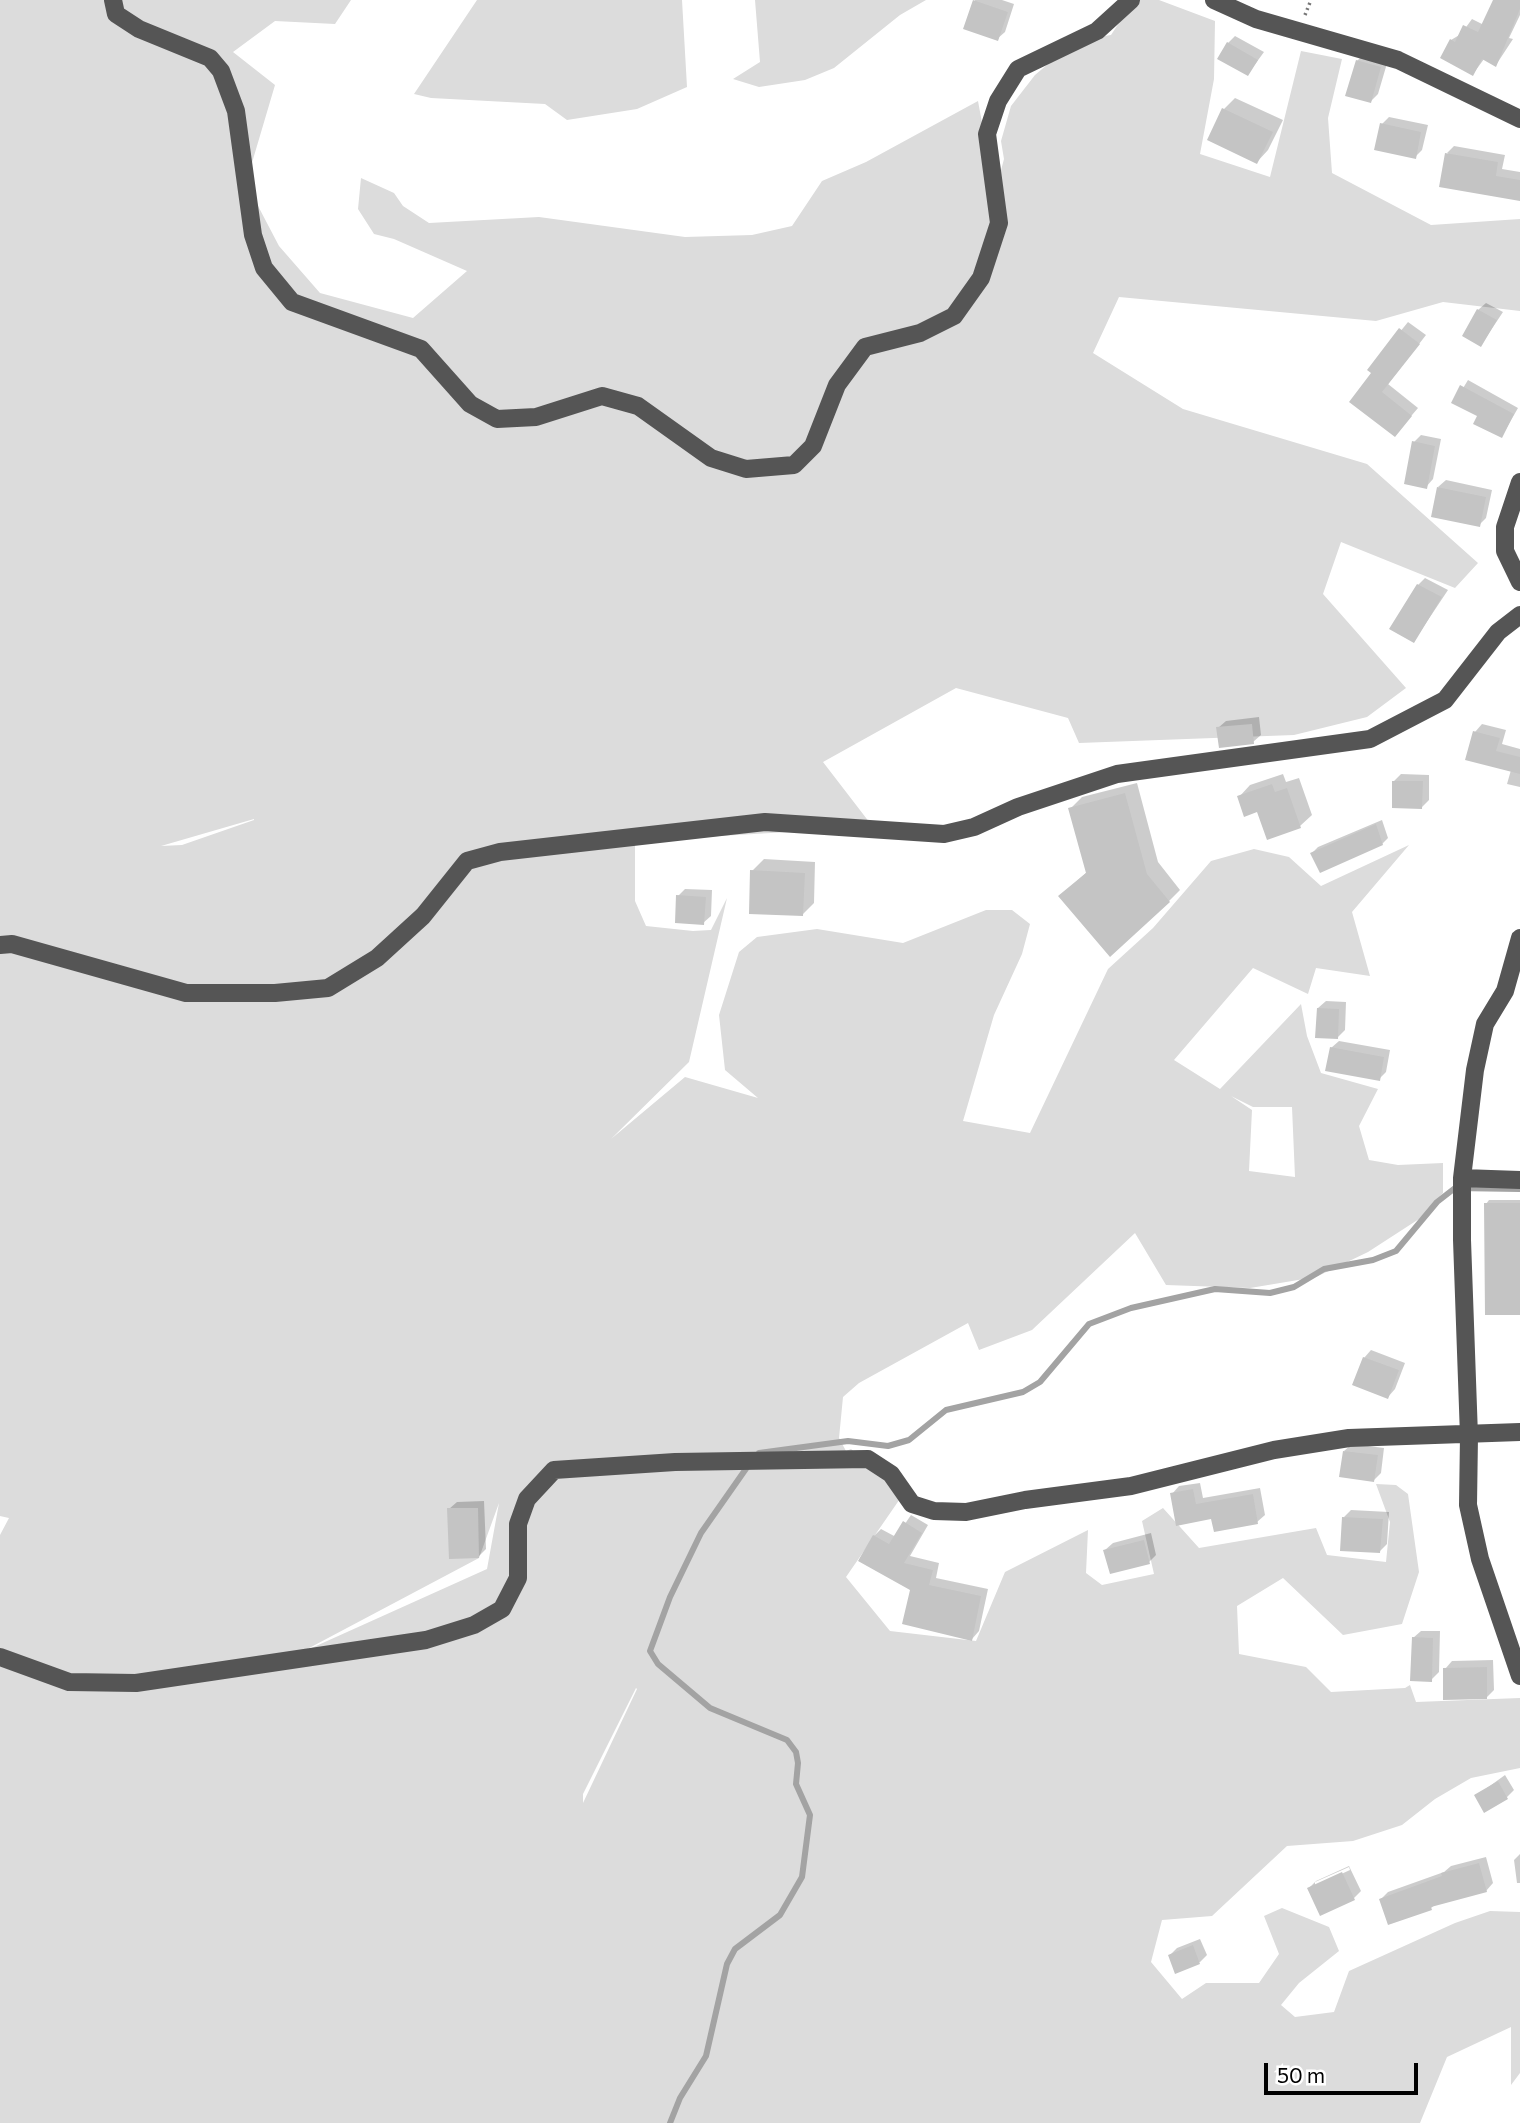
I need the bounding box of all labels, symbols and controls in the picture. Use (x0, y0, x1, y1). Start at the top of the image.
scale bar (1268, 2050, 1422, 2094)
text: 50 m (1277, 2062, 1325, 2087)

